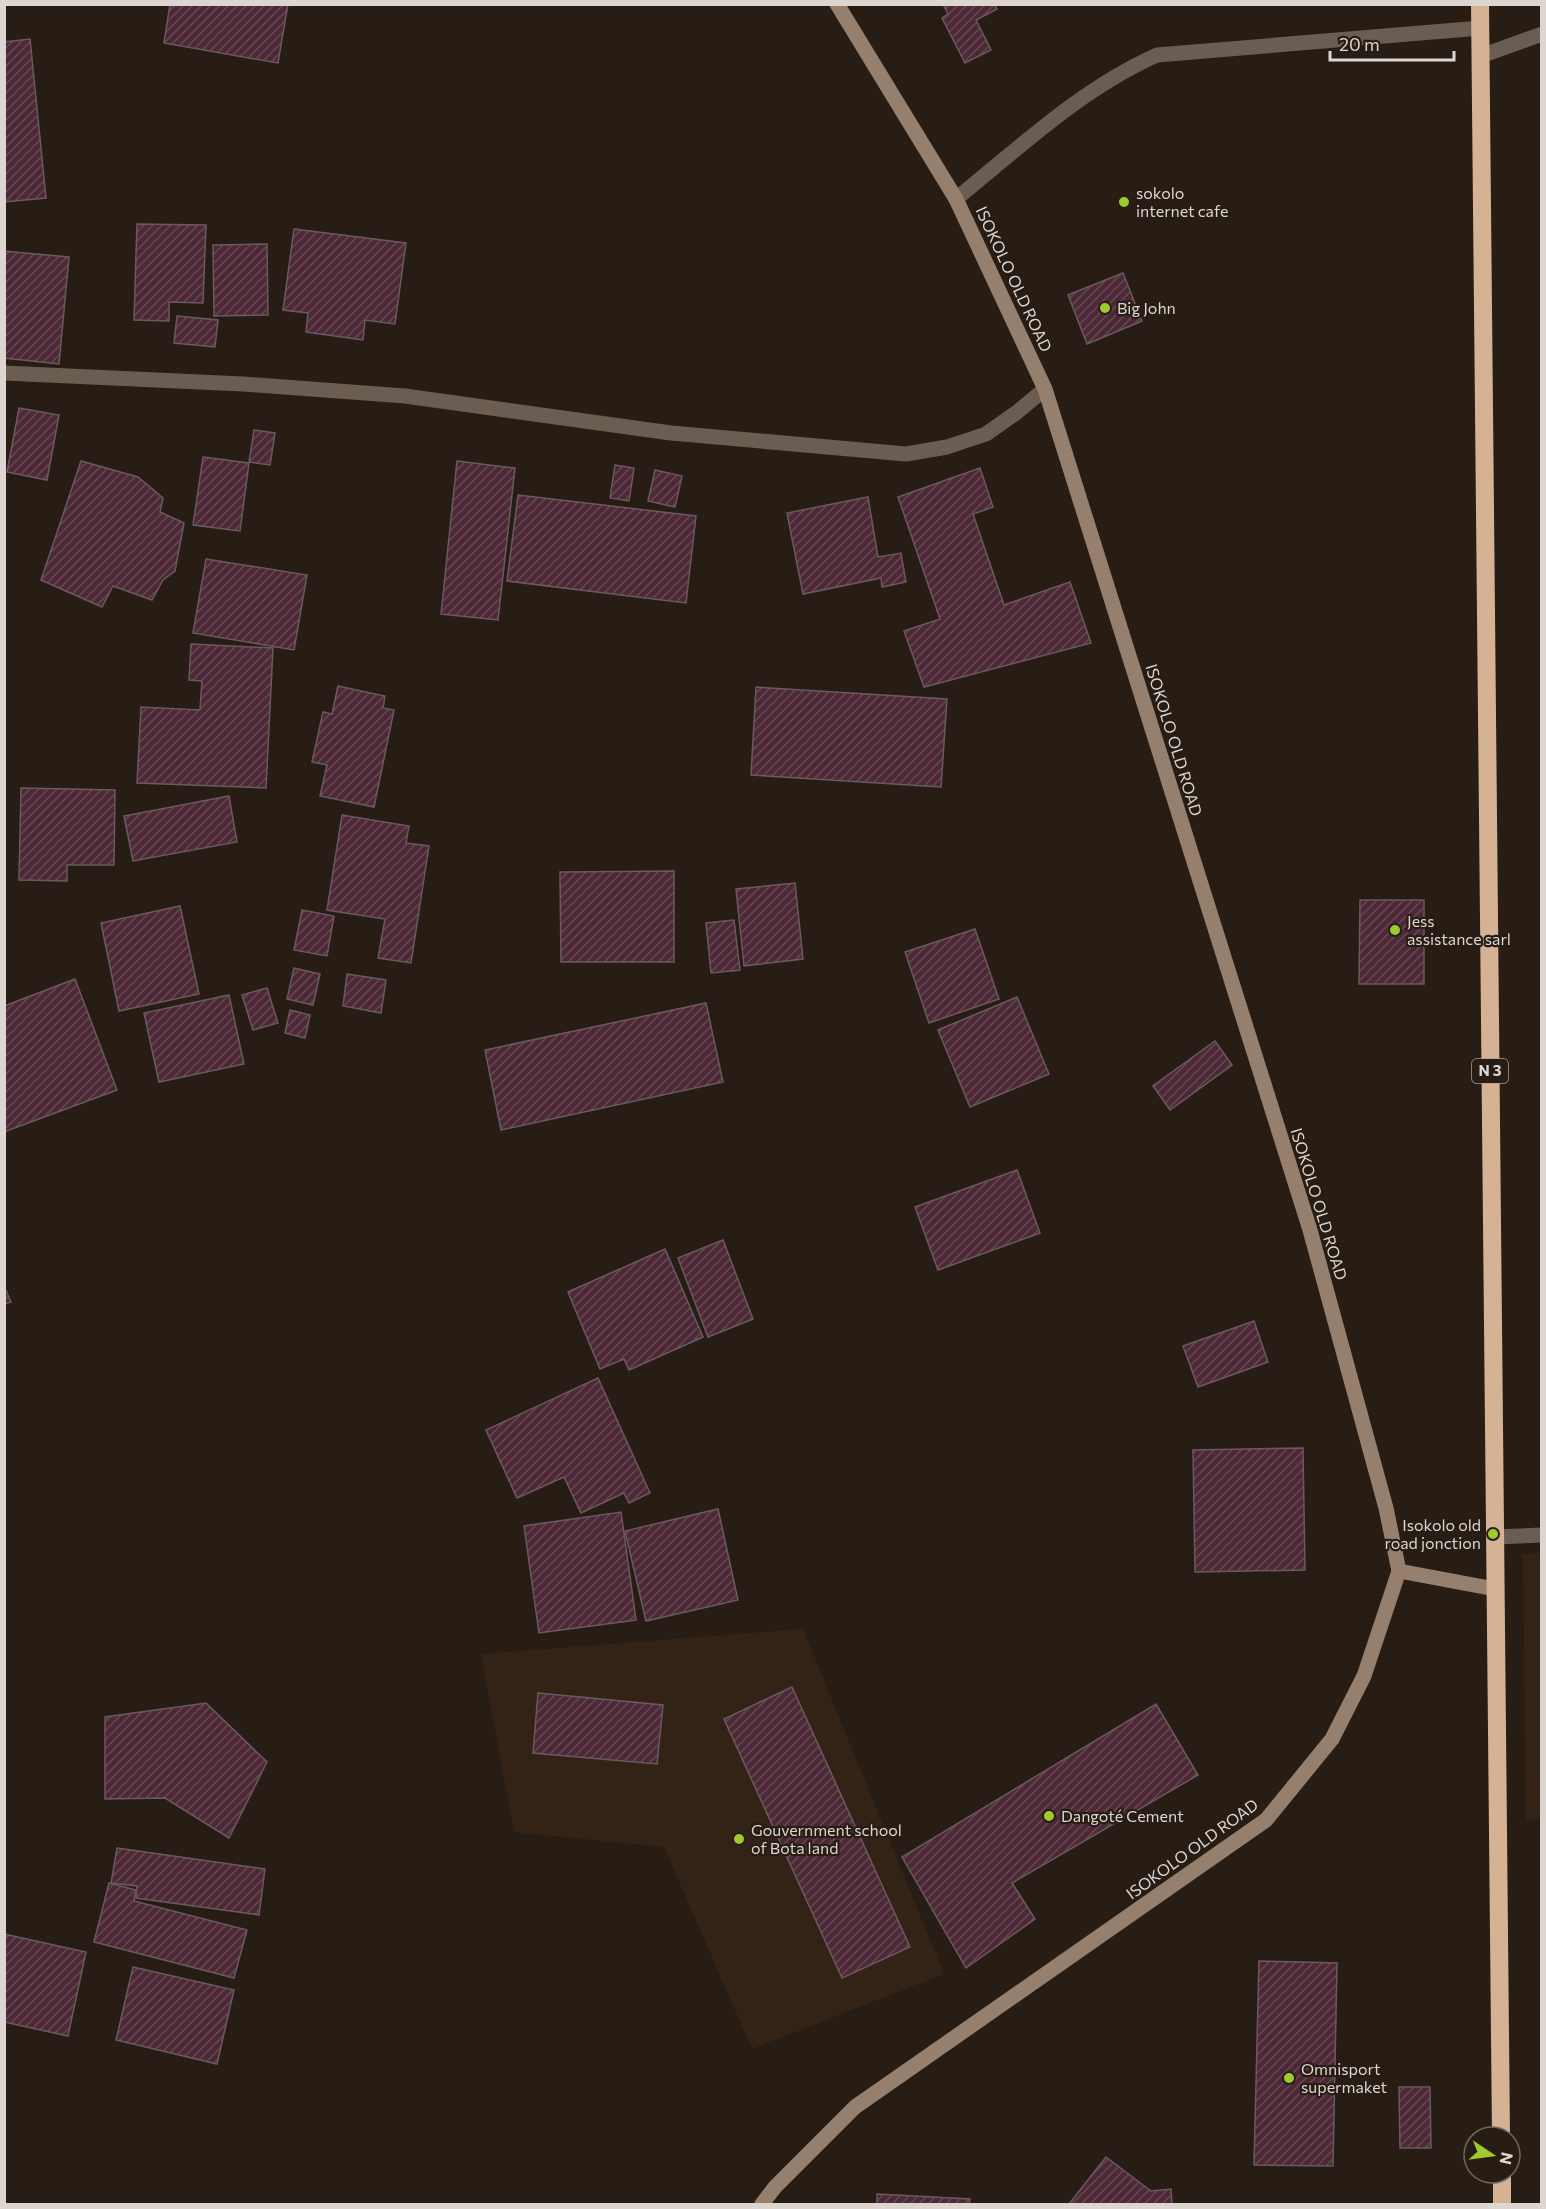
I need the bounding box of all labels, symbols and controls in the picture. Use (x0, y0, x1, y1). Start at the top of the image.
scale bar (1330, 24, 1454, 62)
text: 20 m (1339, 33, 1380, 55)
place label: sokolo internet cafe (1136, 183, 1228, 220)
marker: sokolo internet cafe (1117, 195, 1131, 209)
street label: ISOKOLO OLD ROAD (972, 203, 1056, 354)
place label: Big John (1117, 298, 1176, 317)
marker: Big John (1098, 301, 1112, 315)
street label: ISOKOLO OLD ROAD (1142, 661, 1207, 818)
place label: Jess assistance sarl (1407, 911, 1511, 948)
marker: Jess assistance sarl (1388, 923, 1402, 937)
road number: N 3 (1472, 1059, 1508, 1083)
street label: ISOKOLO OLD ROAD (1287, 1125, 1352, 1282)
place label: Isokolo old road jonction (1385, 1515, 1481, 1552)
marker: Isokolo old road jonction (1486, 1527, 1500, 1541)
street label: ISOKOLO OLD ROAD (1122, 1794, 1261, 1903)
place label: Dangoté Cement (1061, 1806, 1184, 1825)
marker: Dangoté Cement (1042, 1809, 1056, 1823)
place label: Gouvernment school of Bota land (751, 1820, 902, 1857)
marker: Gouvernment school of Bota land (732, 1832, 746, 1846)
place label: Omnisport supermaket (1301, 2059, 1387, 2096)
marker: Omnisport supermaket (1282, 2071, 1296, 2085)
north arrow (1462, 2125, 1522, 2185)
text: N (1496, 2151, 1518, 2166)

